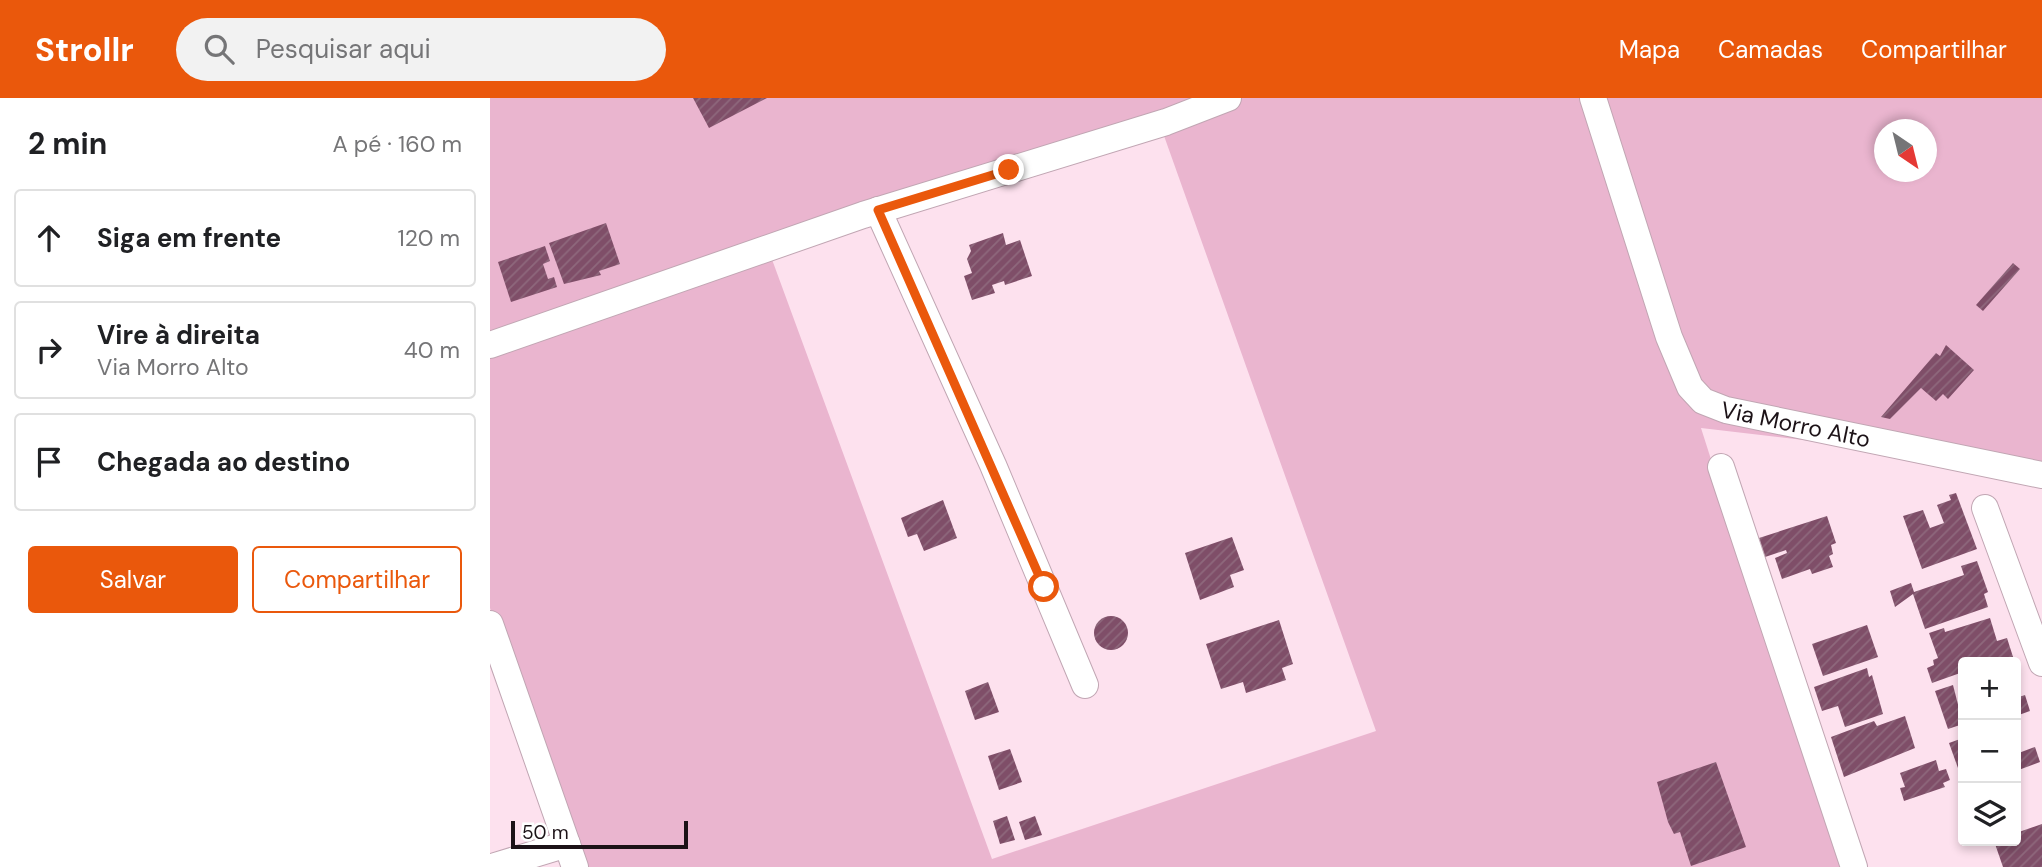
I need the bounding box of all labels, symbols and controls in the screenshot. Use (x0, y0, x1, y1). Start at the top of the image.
search box (176, 18, 666, 81)
text: Strollr (35, 28, 134, 71)
icon: search (200, 30, 238, 68)
text: Pesquisar aqui (256, 32, 431, 66)
text: Mapa (1619, 34, 1680, 65)
text: Camadas (1718, 34, 1823, 65)
text: Compartilhar (1861, 34, 2007, 65)
north arrow (1874, 119, 1937, 182)
text: 2 min (28, 124, 107, 163)
text: A pé · 160 m (332, 129, 462, 159)
route end (993, 154, 1024, 185)
icon: ahead (30, 219, 68, 257)
text: Siga em frente (97, 221, 281, 255)
text: 120 m (397, 223, 460, 253)
text: Vire à direita (97, 318, 260, 352)
icon: right (30, 331, 68, 369)
text: 40 m (404, 335, 460, 365)
text: Via Morro Alto (97, 352, 249, 382)
street label: Via Morro Alto (1718, 394, 1873, 454)
icon: arrive (30, 443, 68, 481)
text: Chegada ao destino (97, 445, 350, 479)
button: Salvar (28, 546, 238, 613)
button: Compartilhar (252, 546, 462, 613)
route start (1028, 571, 1059, 602)
map controls (1958, 657, 2021, 846)
button: + (1958, 657, 2021, 720)
button: − (1958, 720, 2021, 783)
button: layers (1958, 783, 2021, 846)
scale bar (511, 818, 688, 850)
text: 50 m (522, 820, 569, 845)

